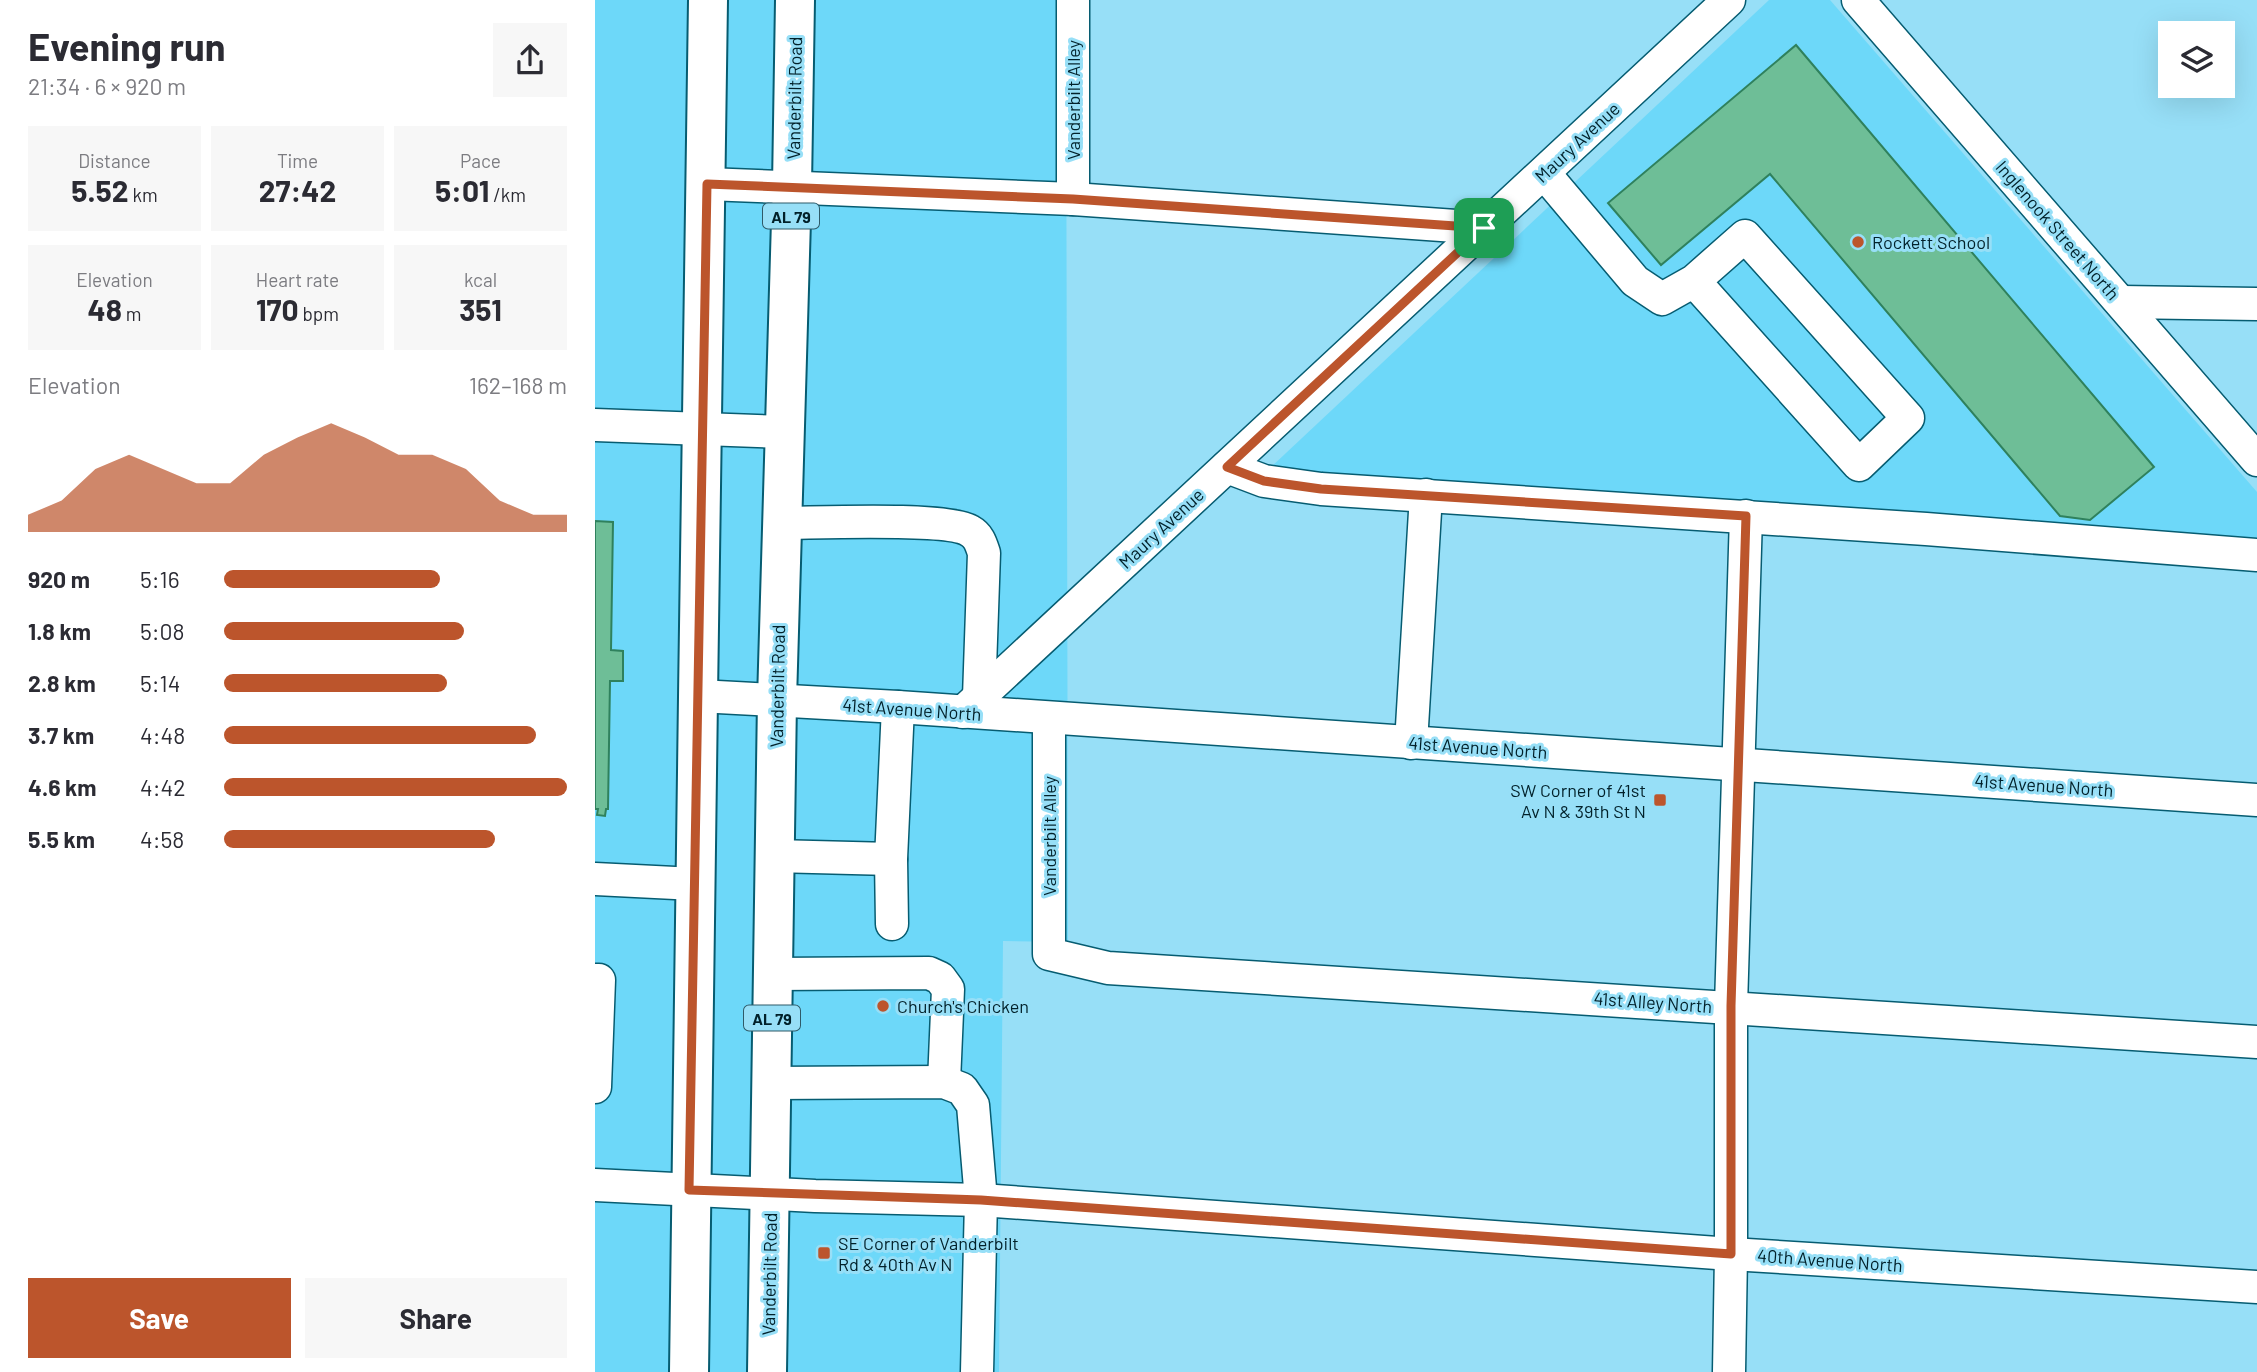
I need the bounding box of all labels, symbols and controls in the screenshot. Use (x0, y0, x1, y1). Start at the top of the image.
map controls (2158, 21, 2235, 98)
button: layers (2158, 21, 2235, 98)
text: Evening run (28, 23, 226, 69)
button: share (493, 23, 567, 97)
street label: Vanderbilt Road (782, 36, 806, 160)
street label: Vanderbilt Alley (1062, 40, 1084, 160)
text: 21:34 · 6 × 920 m (28, 72, 186, 100)
street label: Maury Avenue (1530, 97, 1624, 187)
text: Distance (78, 149, 151, 172)
text: Time (277, 149, 318, 172)
text: Pace (460, 149, 501, 172)
street label: Inglenook Street North (1992, 156, 2124, 304)
text: 5.52 (71, 172, 129, 208)
text: 27:42 (259, 172, 336, 208)
text: 5:01 (435, 172, 489, 208)
text: km (129, 183, 158, 206)
text: /km (489, 183, 526, 206)
pin (1454, 198, 1514, 258)
road number: AL 79 (763, 204, 819, 229)
icon: arrive (1465, 209, 1503, 247)
place label: Rockett School (1872, 231, 1990, 253)
marker: Rockett School (1850, 234, 1866, 250)
text: Elevation (76, 268, 153, 291)
text: Heart rate (256, 268, 339, 291)
text: kcal (464, 268, 497, 291)
text: 48 (88, 291, 122, 327)
text: 170 (256, 291, 299, 327)
text: 351 (459, 291, 502, 327)
text: m (122, 302, 141, 325)
text: bpm (299, 302, 339, 325)
text: Elevation (28, 371, 121, 399)
text: 162–168 m (469, 371, 567, 399)
street label: Maury Avenue (1114, 483, 1208, 573)
text: 920 m (28, 565, 90, 593)
text: 5:16 (140, 565, 180, 593)
text: 1.8 km (28, 617, 91, 645)
text: 5:08 (140, 617, 185, 645)
street label: Vanderbilt Road (765, 624, 789, 748)
text: 2.8 km (28, 669, 96, 697)
text: 5:14 (140, 669, 180, 697)
street label: 41st Avenue North (842, 693, 982, 725)
text: 3.7 km (28, 721, 94, 749)
text: 4:48 (140, 721, 185, 749)
street label: 41st Avenue North (1408, 731, 1548, 763)
street label: 41st Avenue North (1974, 769, 2114, 801)
text: 4.6 km (28, 773, 97, 801)
text: 4:42 (140, 773, 185, 801)
street label: Vanderbilt Alley (1038, 776, 1060, 896)
place label: SW Corner of 41st Av N & 39th St N (1510, 779, 1646, 822)
marker: SW Corner of 41st Av N & 39th St N (1652, 792, 1668, 808)
text: 5.5 km (28, 825, 95, 853)
text: 4:58 (140, 825, 184, 853)
street label: 41st Alley North (1593, 987, 1713, 1017)
place label: Church's Chicken (897, 995, 1029, 1017)
marker: Church's Chicken (875, 998, 891, 1014)
road number: AL 79 (744, 1006, 800, 1030)
street label: Vanderbilt Road (757, 1212, 781, 1336)
place label: SE Corner of Vanderbilt Rd & 40th Av N (838, 1232, 1019, 1275)
street label: 40th Avenue North (1757, 1244, 1903, 1276)
marker: SE Corner of Vanderbilt Rd & 40th Av N (816, 1245, 832, 1261)
button: Save (28, 1278, 291, 1358)
button: Share (305, 1278, 567, 1358)

